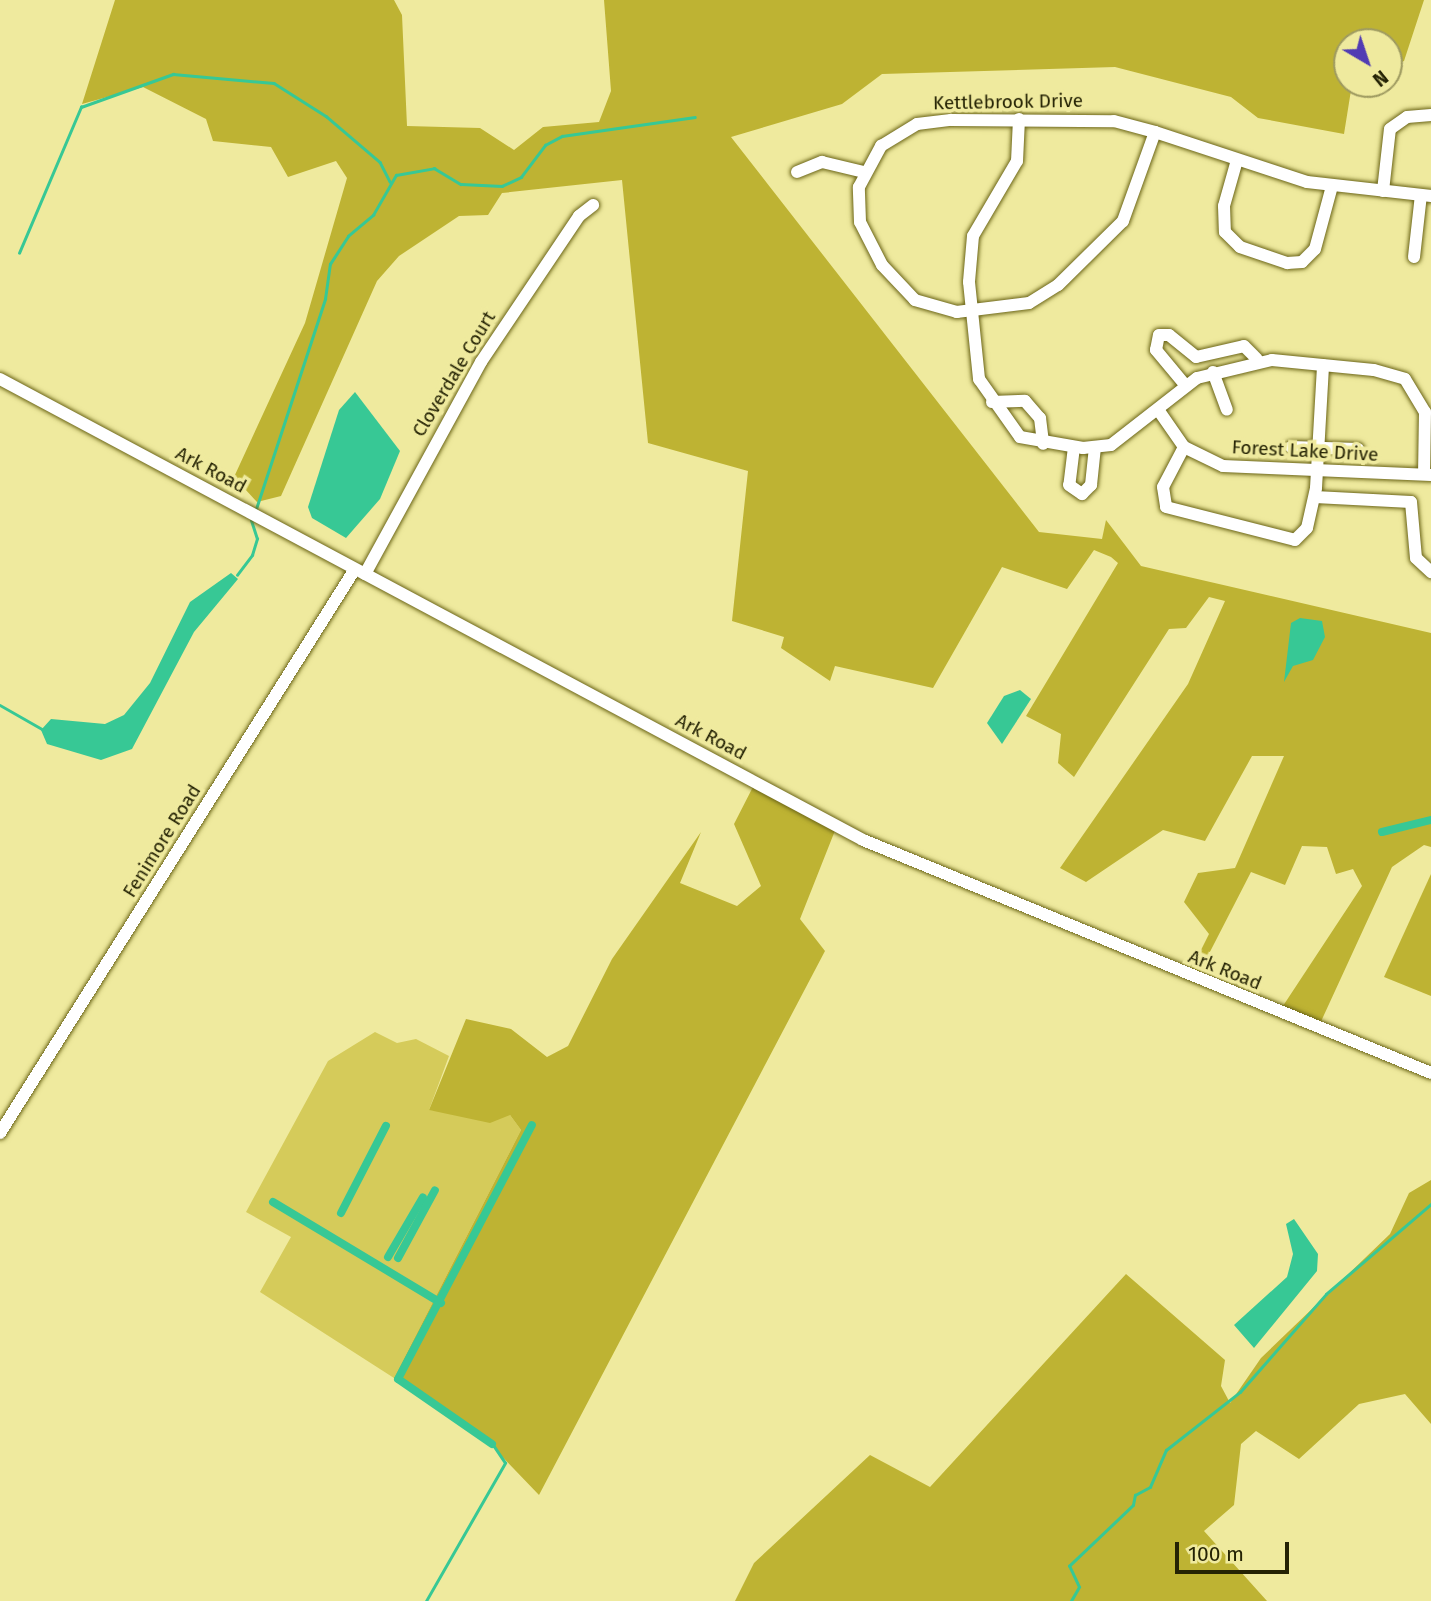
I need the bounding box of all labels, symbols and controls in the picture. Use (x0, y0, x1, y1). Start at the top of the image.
north arrow (1333, 28, 1403, 98)
text: N (1368, 65, 1392, 91)
street label: Kettlebrook Drive (933, 89, 1083, 115)
street label: Cloverdale Court (408, 307, 500, 441)
street label: Forest Lake Drive (1231, 436, 1379, 466)
street label: Ark Road (172, 442, 250, 498)
street label: Ark Road (672, 709, 750, 765)
street label: Fenimore Road (118, 780, 206, 902)
street label: Ark Road (1185, 945, 1265, 995)
scale bar (1179, 1528, 1293, 1572)
text: 100 m (1188, 1541, 1244, 1567)

